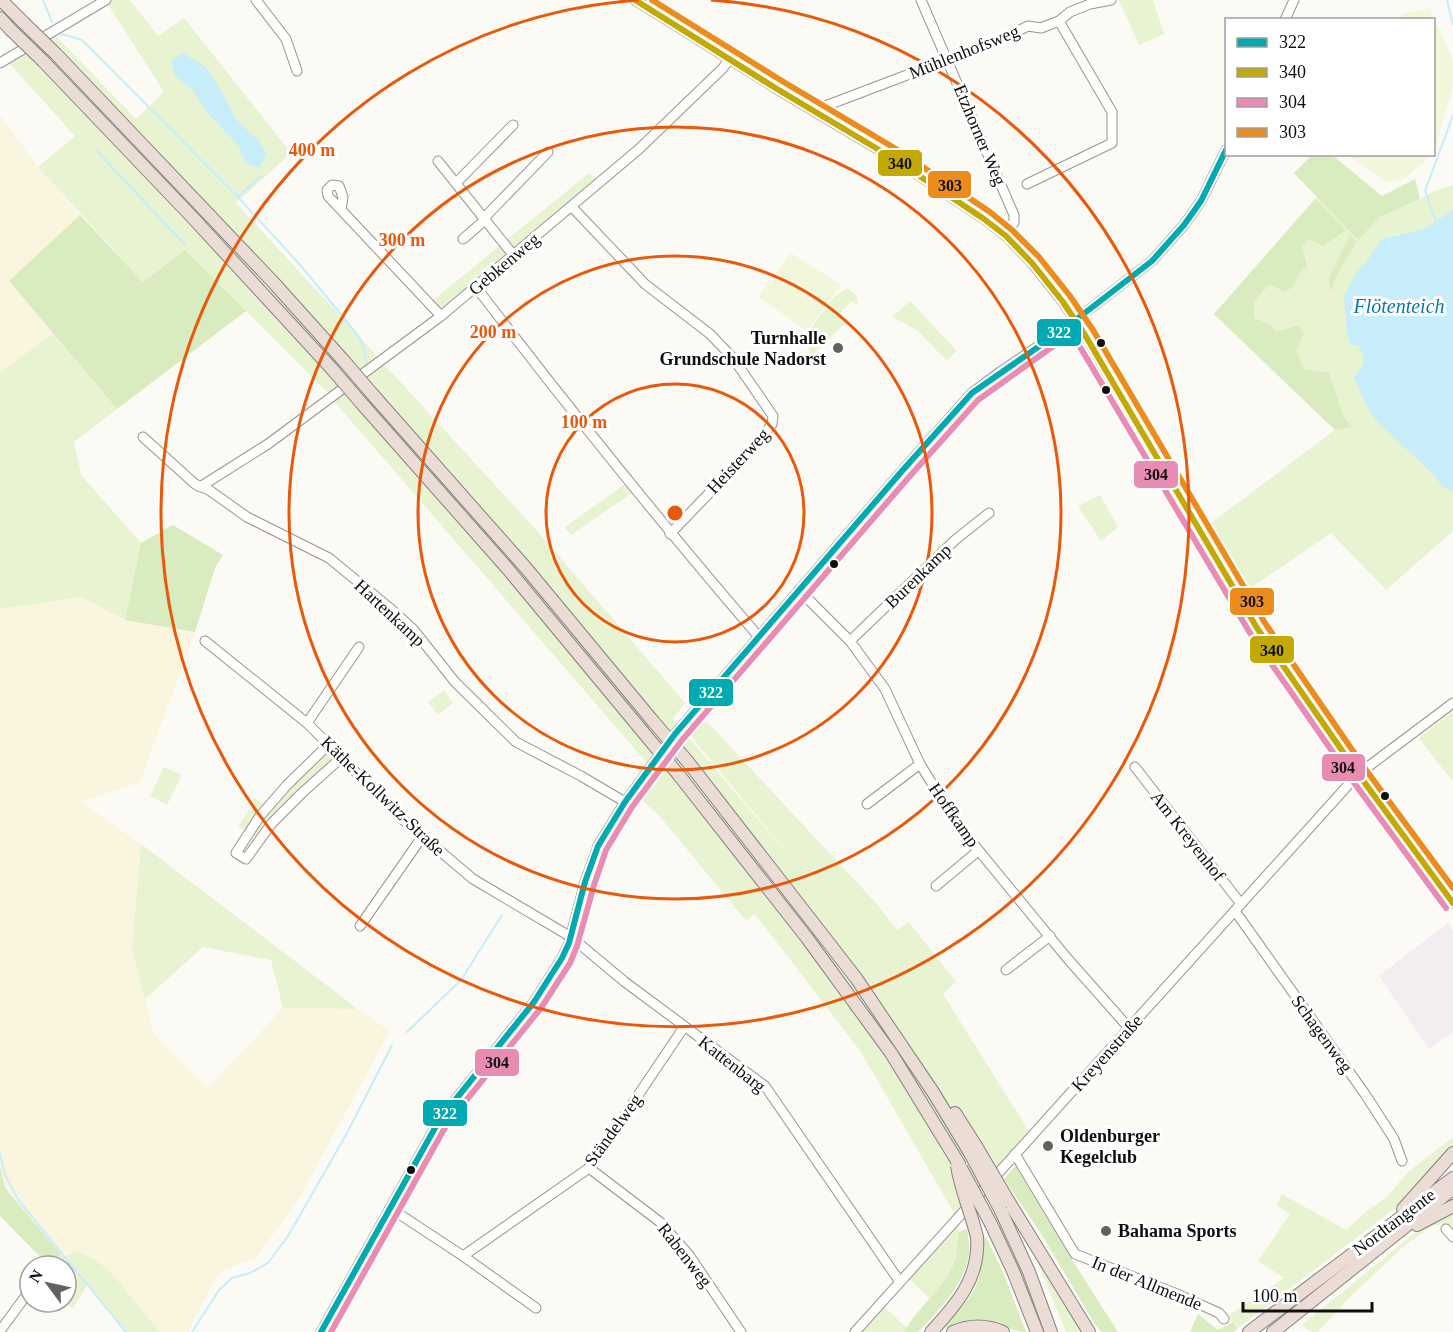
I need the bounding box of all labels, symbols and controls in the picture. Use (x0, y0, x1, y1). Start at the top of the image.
legend (1225, 18, 1435, 156)
street label: Mühlenhofsweg (906, 21, 1022, 83)
text: 322 (1279, 32, 1306, 52)
text: 340 (1279, 62, 1306, 82)
street label: Etzhorner Weg (950, 82, 1010, 188)
text: 304 (1279, 92, 1306, 112)
text: 303 (1279, 122, 1306, 142)
text: 400 m (289, 140, 335, 160)
line badge: 340 (877, 149, 923, 177)
text: 340 (888, 155, 912, 172)
line badge: 303 (927, 170, 972, 199)
text: 303 (938, 177, 962, 194)
street label: Gebkenweg (465, 229, 543, 299)
text: 300 m (379, 230, 425, 250)
water label: Flötenteich (1352, 295, 1445, 317)
line badge: 322 (1036, 318, 1082, 347)
text: 200 m (470, 322, 516, 342)
text: 322 (1047, 324, 1071, 341)
place label: Turnhalle Grundschule Nadorst (659, 328, 826, 369)
unlabelled marker (1095, 337, 1107, 349)
marker: Turnhalle Grundschule Nadorst (831, 341, 845, 355)
unlabelled marker (1100, 384, 1112, 396)
text: 100 m (561, 412, 607, 432)
street label: Heisterweg (703, 424, 773, 498)
line badge: 304 (1133, 460, 1179, 489)
text: 304 (1144, 466, 1168, 483)
centre of rings (665, 503, 685, 523)
street label: Burenkamp (881, 540, 955, 612)
unlabelled marker (828, 558, 840, 570)
street label: Hartenkamp (351, 575, 429, 651)
line badge: 303 (1229, 587, 1275, 616)
text: 303 (1240, 593, 1264, 610)
line badge: 340 (1249, 635, 1295, 664)
text: 340 (1260, 642, 1284, 659)
line badge: 322 (688, 678, 734, 707)
text: 322 (699, 684, 723, 701)
street label: Käthe-Kollwitz-Straße (317, 732, 449, 860)
line badge: 304 (1321, 753, 1366, 782)
text: 304 (1331, 759, 1355, 776)
street label: Hoffkamp (925, 779, 983, 851)
street label: Am Kreyenhof (1147, 787, 1229, 885)
unlabelled marker (1379, 790, 1391, 802)
street label: Schagenweg (1287, 991, 1357, 1077)
street label: Kreyenstraße (1067, 1011, 1147, 1095)
street label: Kattenbarg (694, 1032, 770, 1096)
line badge: 304 (474, 1048, 520, 1077)
text: 304 (485, 1054, 509, 1071)
street label: Ständelweg (580, 1090, 646, 1170)
line badge: 322 (422, 1099, 468, 1127)
text: 322 (433, 1105, 457, 1122)
place label: Oldenburger Kegelclub (1060, 1126, 1160, 1167)
marker: Oldenburger Kegelclub (1041, 1139, 1055, 1153)
unlabelled marker (405, 1164, 417, 1176)
street label: Nordtangente (1349, 1185, 1439, 1259)
street label: Rabenweg (654, 1219, 716, 1291)
place label: Bahama Sports (1118, 1221, 1237, 1241)
marker: Bahama Sports (1099, 1224, 1113, 1238)
street label: In der Allmende (1089, 1252, 1205, 1314)
north arrow (18, 1254, 78, 1314)
text: N (26, 1266, 46, 1286)
scale bar (1243, 1275, 1372, 1313)
text: 100 m (1252, 1286, 1298, 1306)

